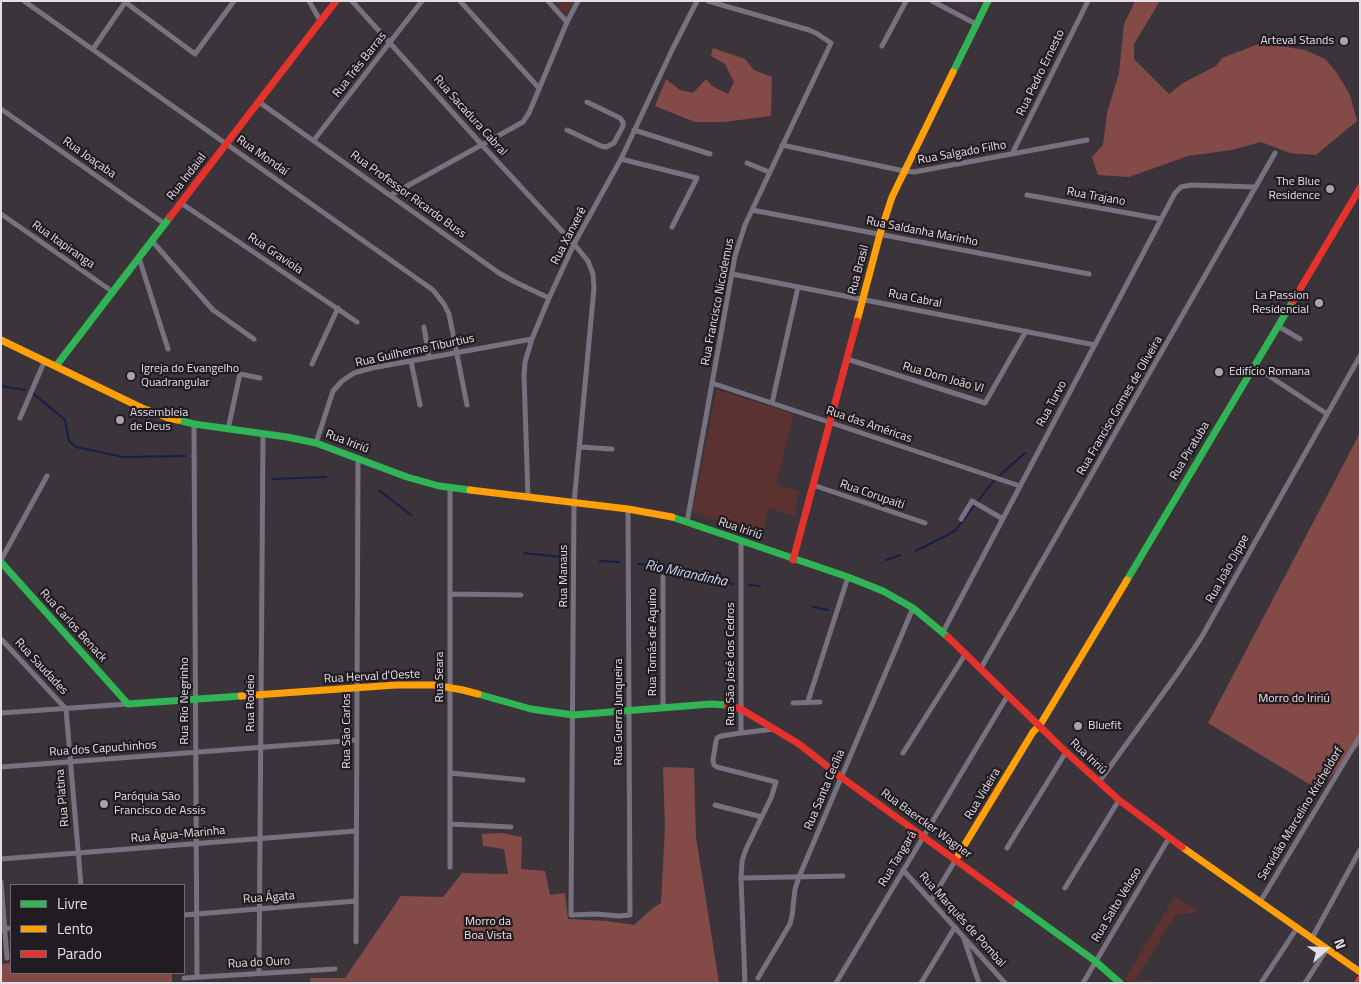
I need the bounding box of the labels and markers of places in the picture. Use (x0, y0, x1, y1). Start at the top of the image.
place label: Arteval Stands (1260, 34, 1334, 48)
marker: Arteval Stands (1338, 35, 1350, 47)
place label: The Blue Residence (1268, 175, 1320, 203)
marker: The Blue Residence (1324, 183, 1336, 195)
place label: La Passion Residencial (1252, 289, 1309, 317)
marker: La Passion Residencial (1313, 297, 1325, 309)
place label: Igreja do Evangelho Quadrangular (141, 362, 239, 390)
place label: Edifício Romana (1229, 365, 1310, 379)
marker: Edifício Romana (1213, 366, 1225, 378)
marker: Igreja do Evangelho Quadrangular (125, 370, 137, 382)
place label: Assembleia de Deus (130, 406, 188, 434)
marker: Assembleia de Deus (114, 414, 126, 426)
place label: Bluefit (1088, 719, 1121, 733)
marker: Bluefit (1072, 720, 1084, 732)
place label: Paróquia São Francisco de Assis (114, 790, 206, 818)
marker: Paróquia São Francisco de Assis (98, 798, 110, 810)

